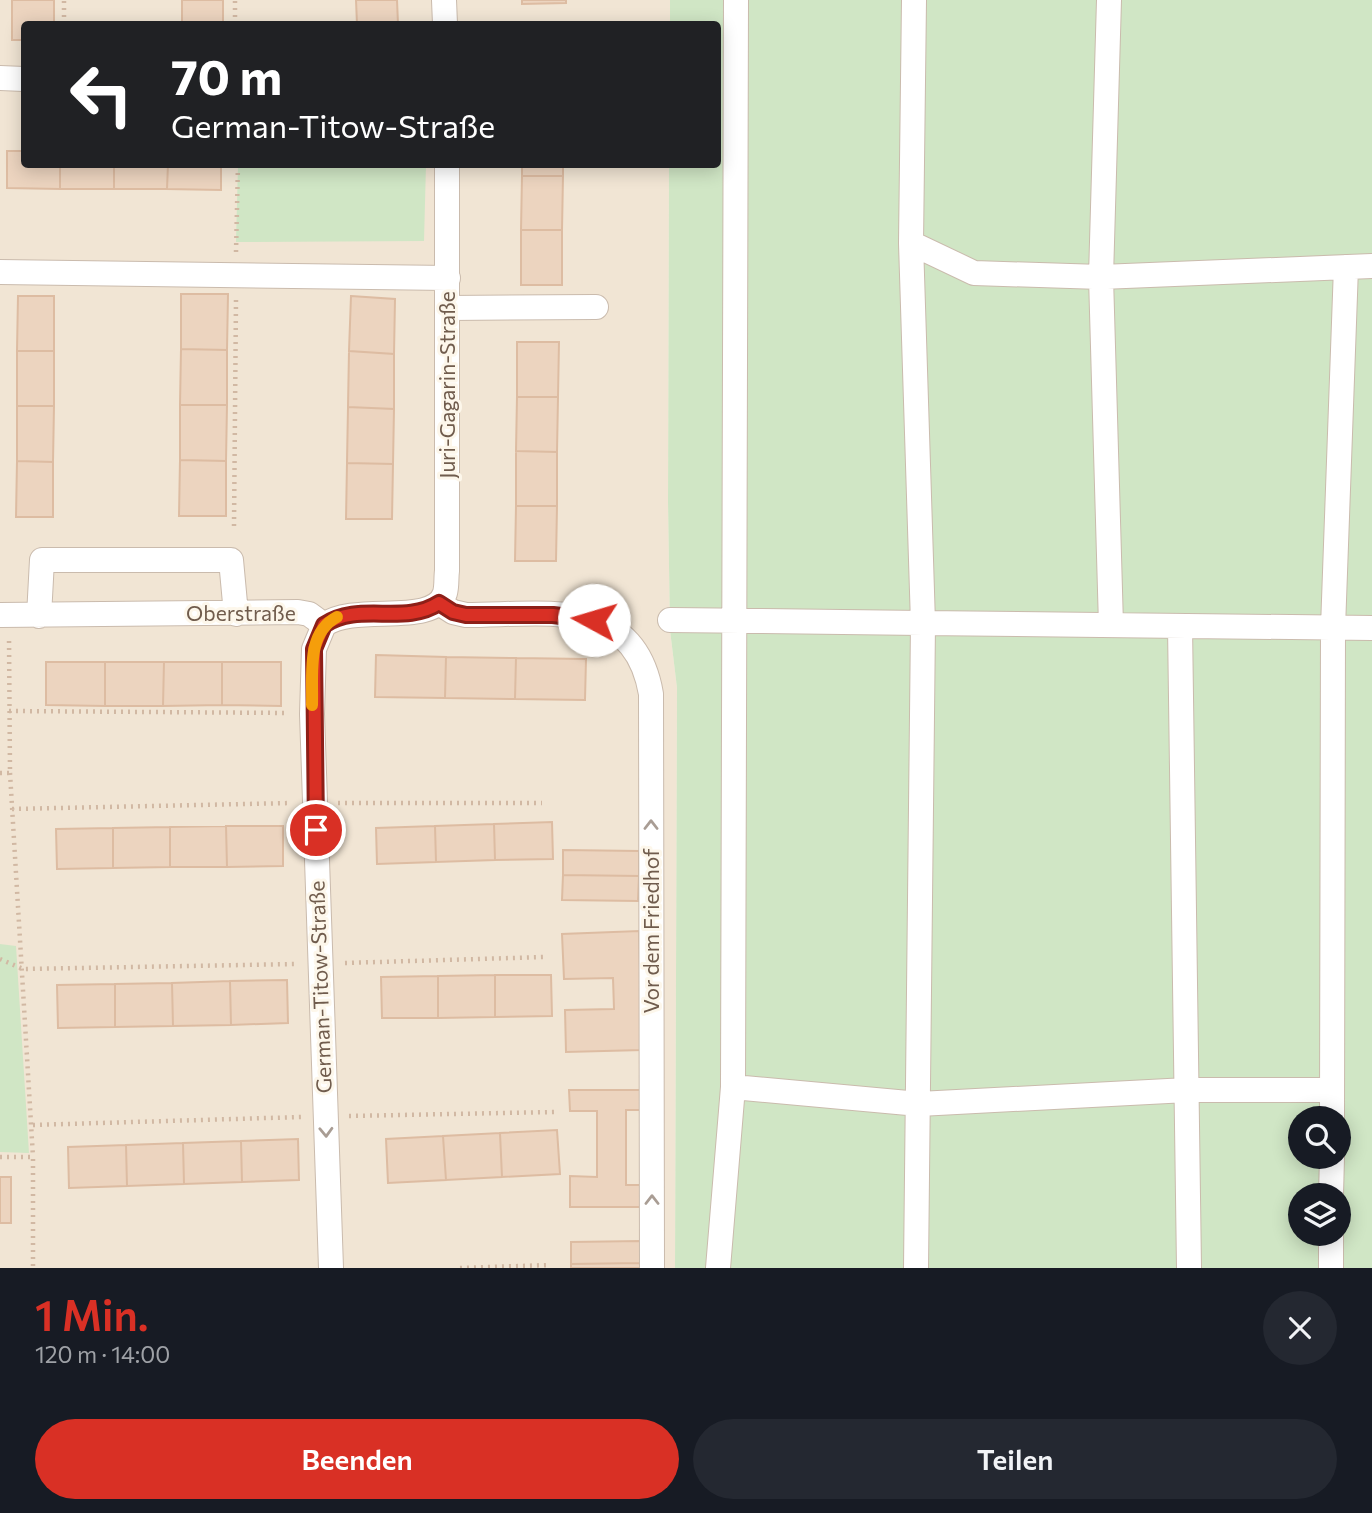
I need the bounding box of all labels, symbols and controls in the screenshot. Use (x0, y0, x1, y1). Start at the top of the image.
text: 70 m (171, 45, 282, 105)
icon: left (56, 49, 147, 140)
text: German-Titow-Straße (171, 105, 495, 145)
street label: Juri-Gagarin-Straße (434, 291, 459, 479)
position arrow (557, 583, 631, 657)
street label: Oberstraße (186, 600, 296, 625)
pin (286, 800, 346, 860)
icon: arrive (297, 811, 335, 849)
one-way arrow (643, 820, 659, 830)
street label: Vor dem Friedhof (638, 848, 663, 1013)
street label: German-Titow-Straße (303, 880, 336, 1094)
map controls (1288, 1106, 1351, 1246)
button: search (1288, 1106, 1351, 1169)
one-way arrow (319, 1127, 334, 1138)
button: layers (1288, 1183, 1351, 1246)
one-way arrow (644, 1194, 660, 1205)
text: 1 Min. (35, 1288, 148, 1340)
button: close (1263, 1291, 1337, 1365)
text: 120 m · 14:00 (35, 1340, 170, 1368)
button: Beenden (35, 1419, 679, 1499)
button: Teilen (693, 1419, 1337, 1499)

